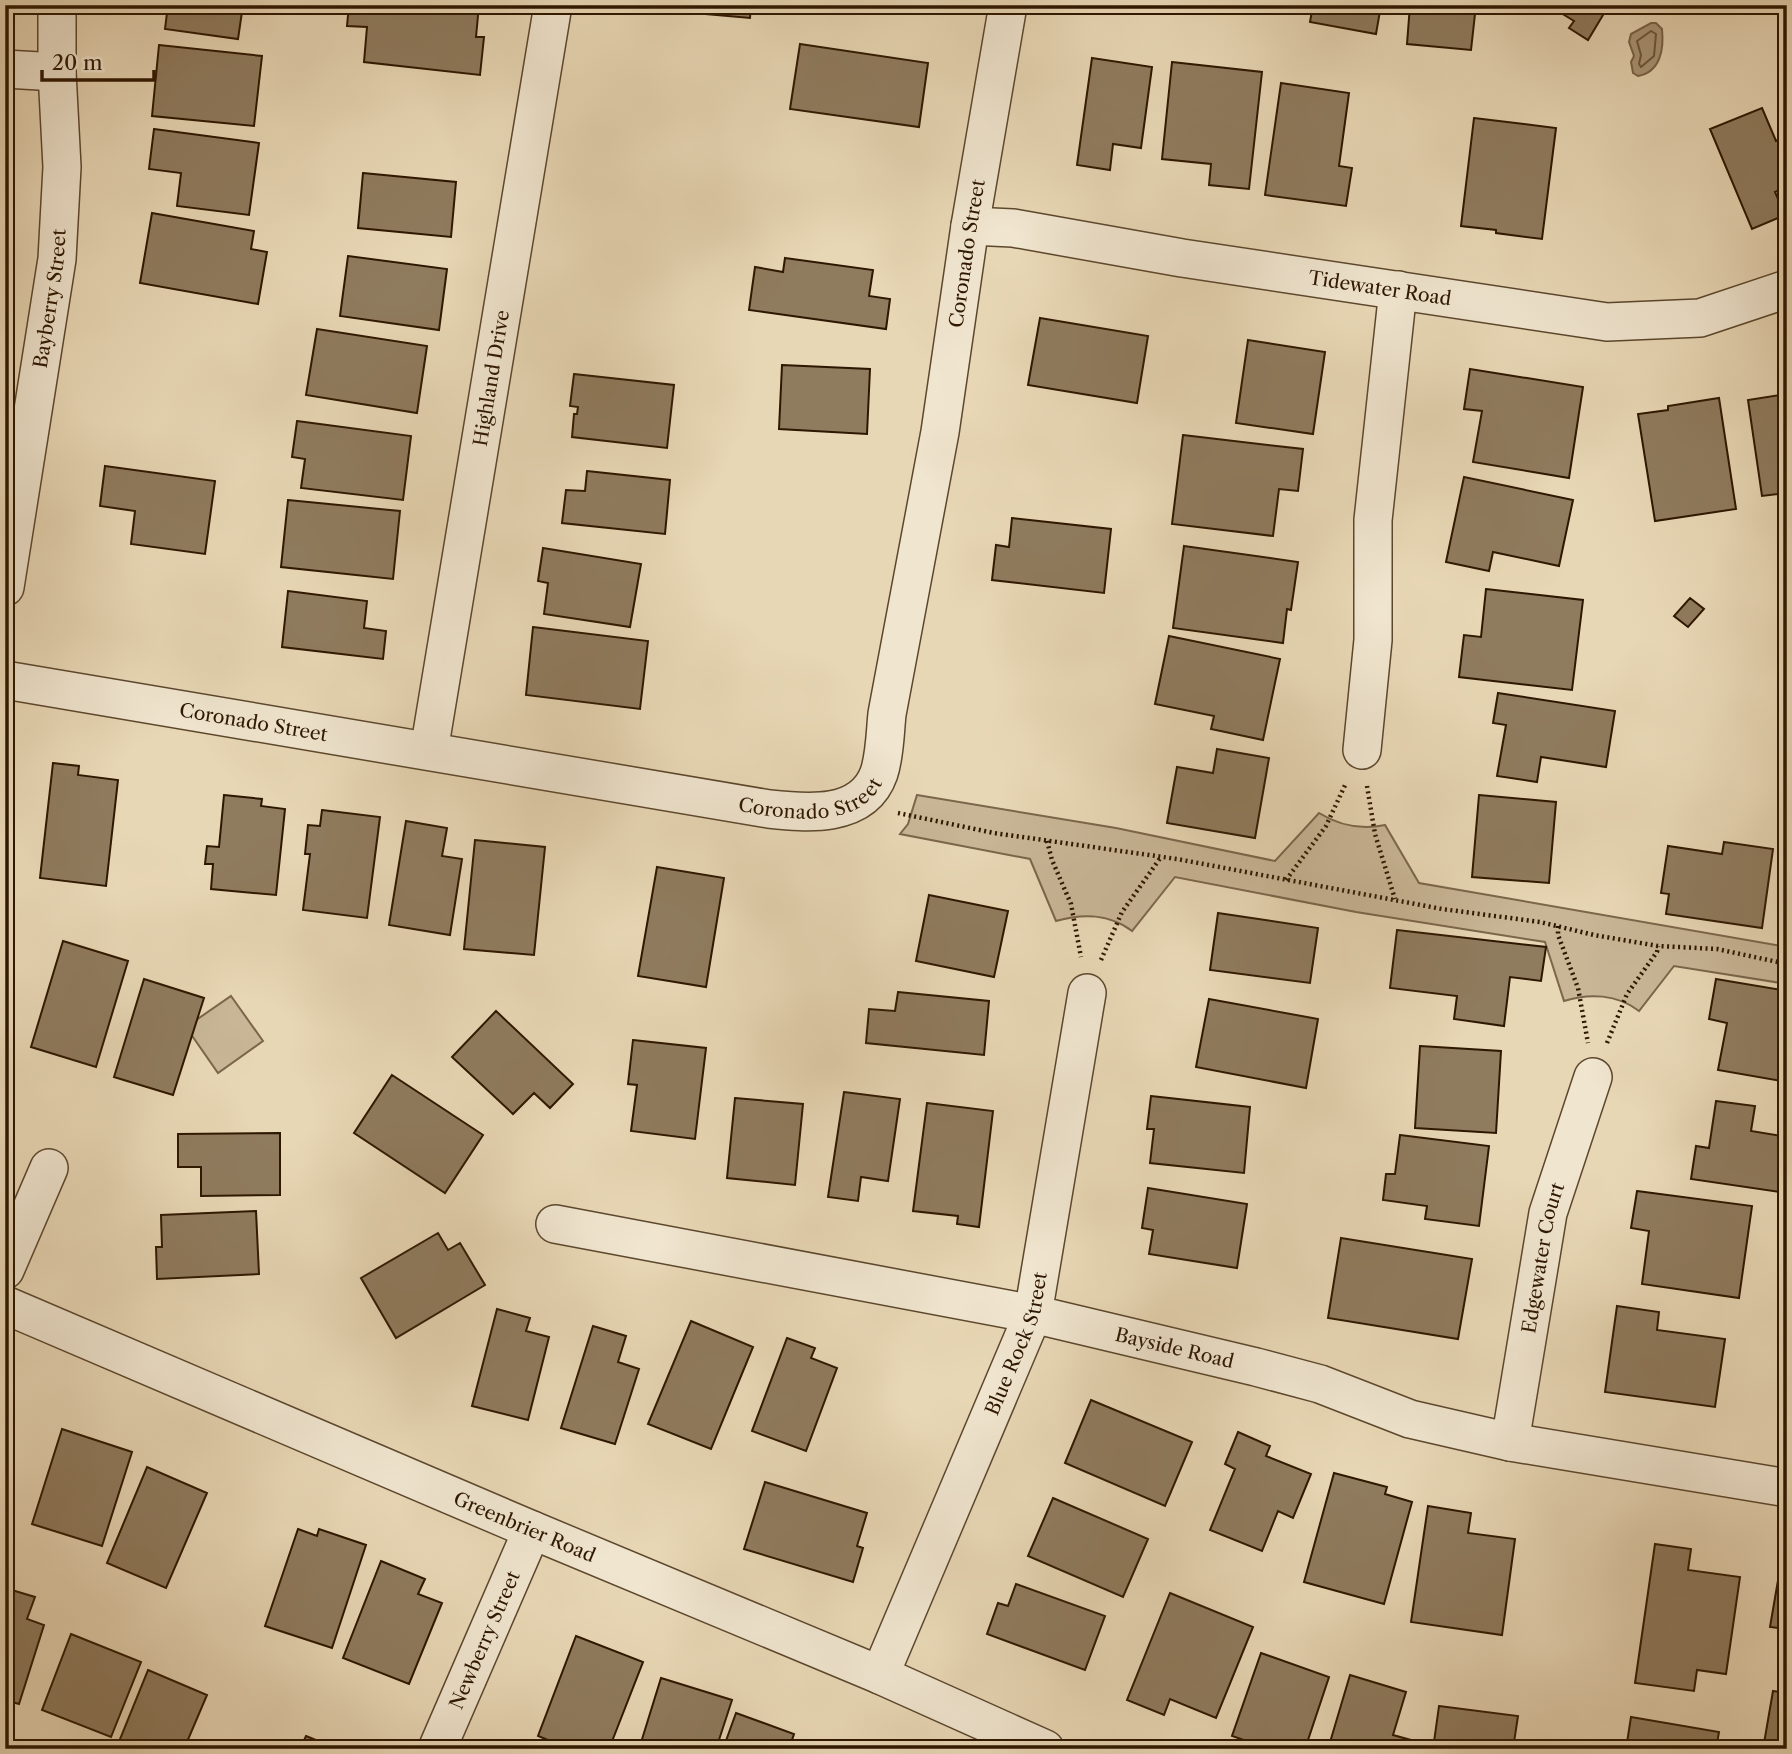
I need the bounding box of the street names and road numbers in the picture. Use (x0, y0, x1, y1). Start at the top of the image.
street label: Coronado Street (944, 177, 989, 329)
street label: Bayberry Street (28, 228, 70, 370)
street label: Tidewater Road (1307, 266, 1453, 310)
street label: Highland Drive (468, 308, 514, 448)
street label: Coronado Street (178, 698, 330, 746)
street label: Coronado Street (737, 774, 887, 823)
street label: Edgewater Court (1517, 1179, 1569, 1335)
street label: Blue Rock Street (980, 1270, 1051, 1419)
street label: Bayside Road (1113, 1322, 1237, 1373)
street label: Greenbrier Road (450, 1486, 600, 1567)
street label: Newberry Street (444, 1567, 525, 1712)

